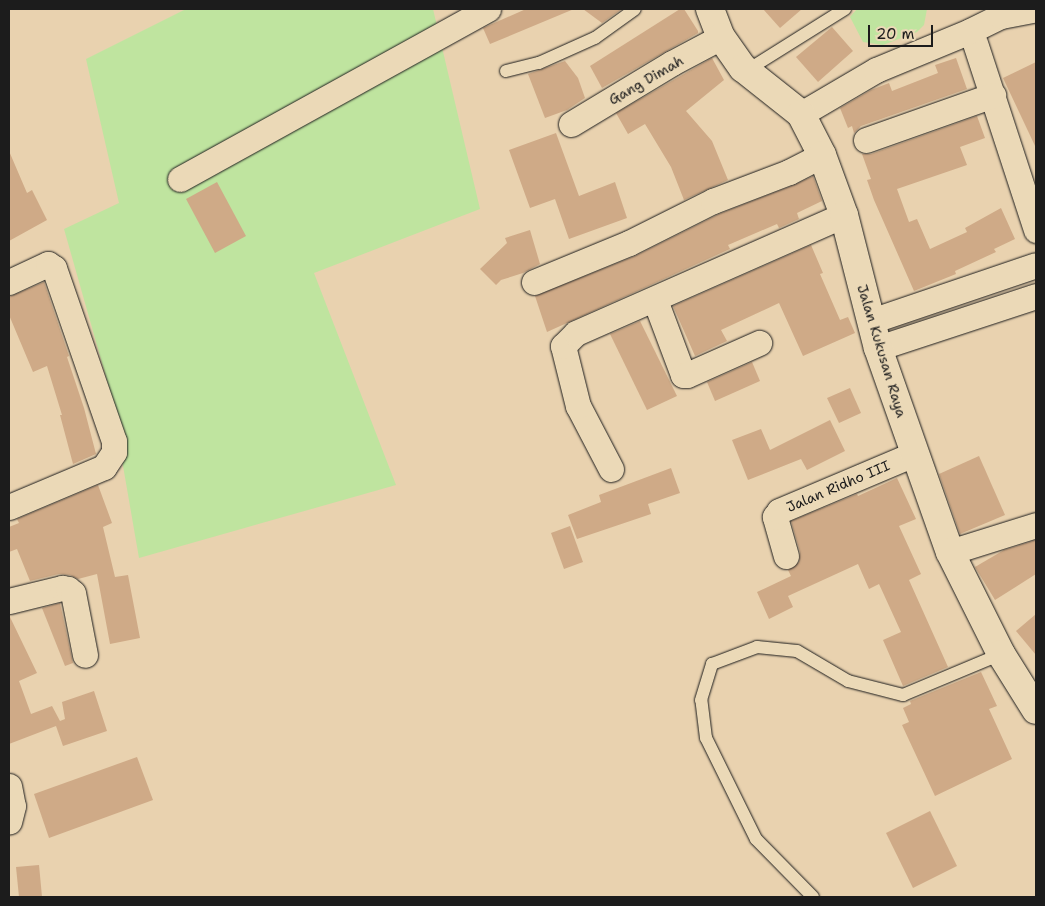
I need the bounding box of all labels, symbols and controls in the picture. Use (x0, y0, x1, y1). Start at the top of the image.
scale bar (870, 15, 935, 47)
text: 20 m (876, 24, 915, 44)
street label: Gang Dimah (606, 52, 686, 108)
street label: Jalan Kukusan Raya (854, 282, 910, 420)
street label: Jalan Ridho III (784, 457, 892, 515)

